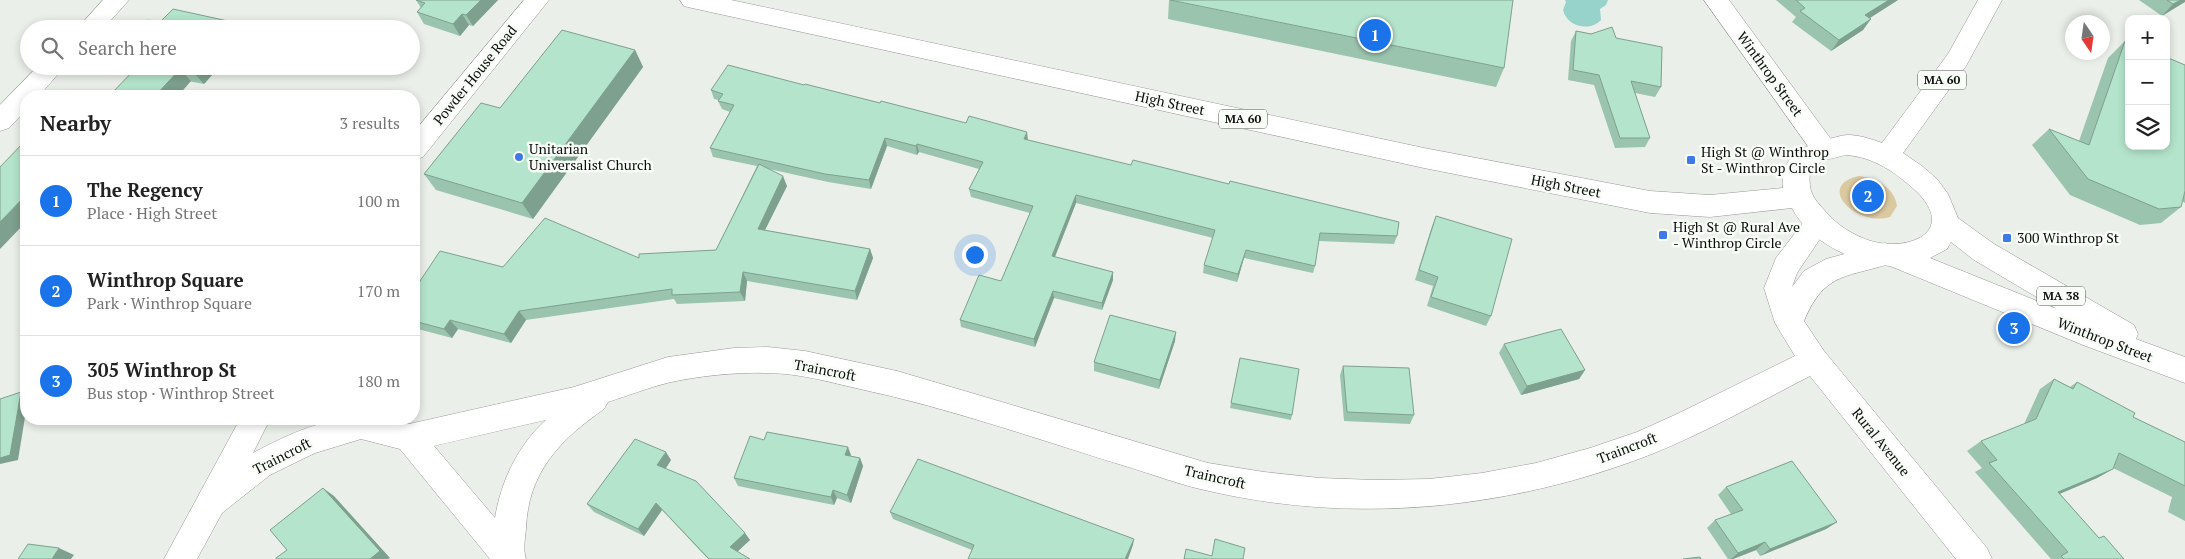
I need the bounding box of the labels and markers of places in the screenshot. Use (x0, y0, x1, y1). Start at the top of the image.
pin: 1 (1359, 16, 1391, 54)
place label: Unitarian Universalist Church (529, 139, 652, 174)
place label: High St @ Winthrop St - Winthrop Circle (1701, 142, 1829, 177)
marker: Unitarian Universalist Church (513, 151, 525, 163)
marker: High St @ Winthrop St - Winthrop Circle (1685, 154, 1697, 166)
pin: 2 (1852, 177, 1884, 215)
place label: High St @ Rural Ave - Winthrop Circle (1673, 217, 1800, 252)
place label: 300 Winthrop St (2017, 228, 2120, 247)
marker: High St @ Rural Ave - Winthrop Circle (1657, 229, 1669, 241)
marker: 300 Winthrop St (2001, 232, 2013, 244)
pin: 3 (1998, 309, 2030, 347)

